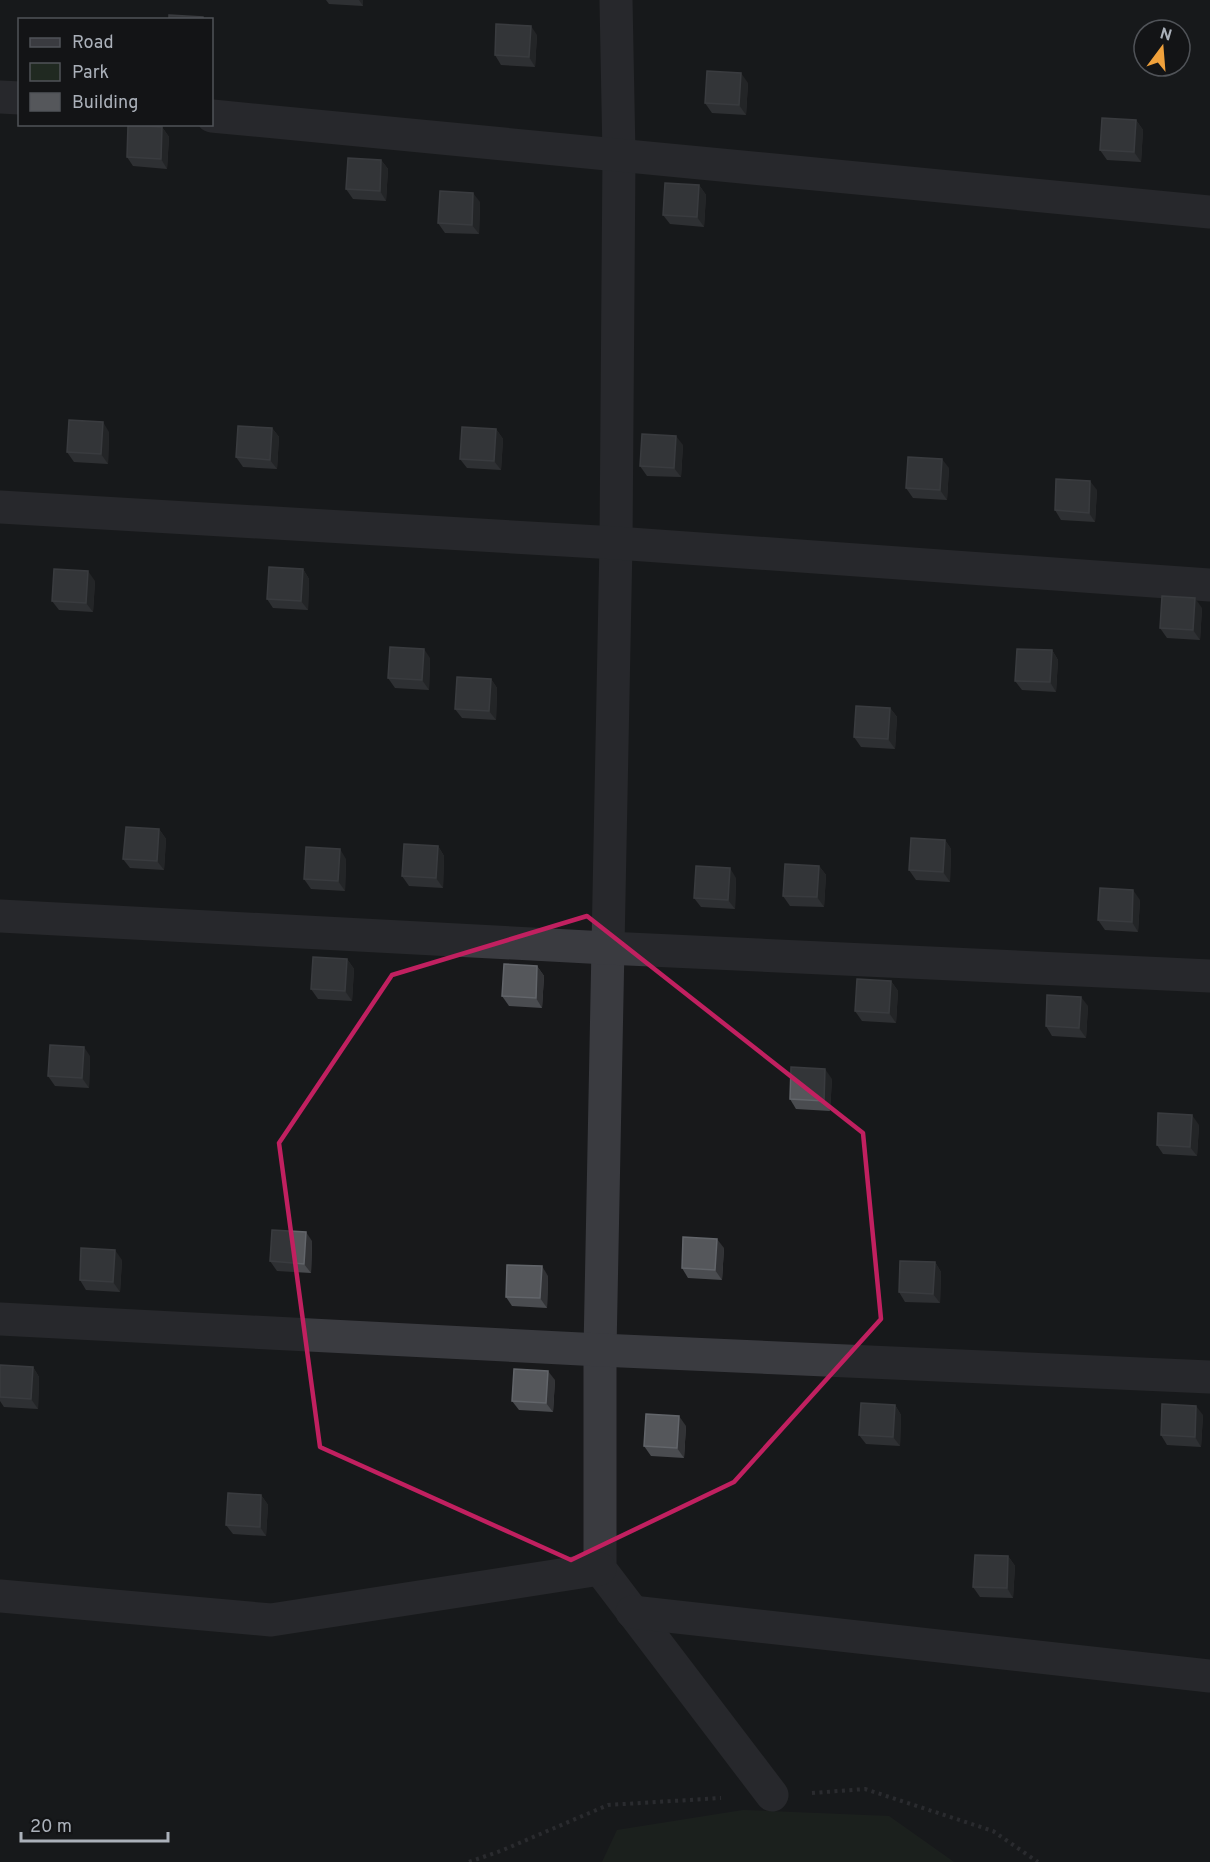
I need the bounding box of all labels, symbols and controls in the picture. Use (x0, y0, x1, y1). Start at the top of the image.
legend (18, 18, 213, 126)
north arrow (1132, 18, 1192, 78)
text: N (1157, 24, 1174, 47)
text: Road (72, 32, 114, 55)
text: Park (72, 62, 109, 85)
text: Building (72, 92, 138, 115)
scale bar (21, 1805, 168, 1843)
text: 20 m (30, 1816, 72, 1839)

